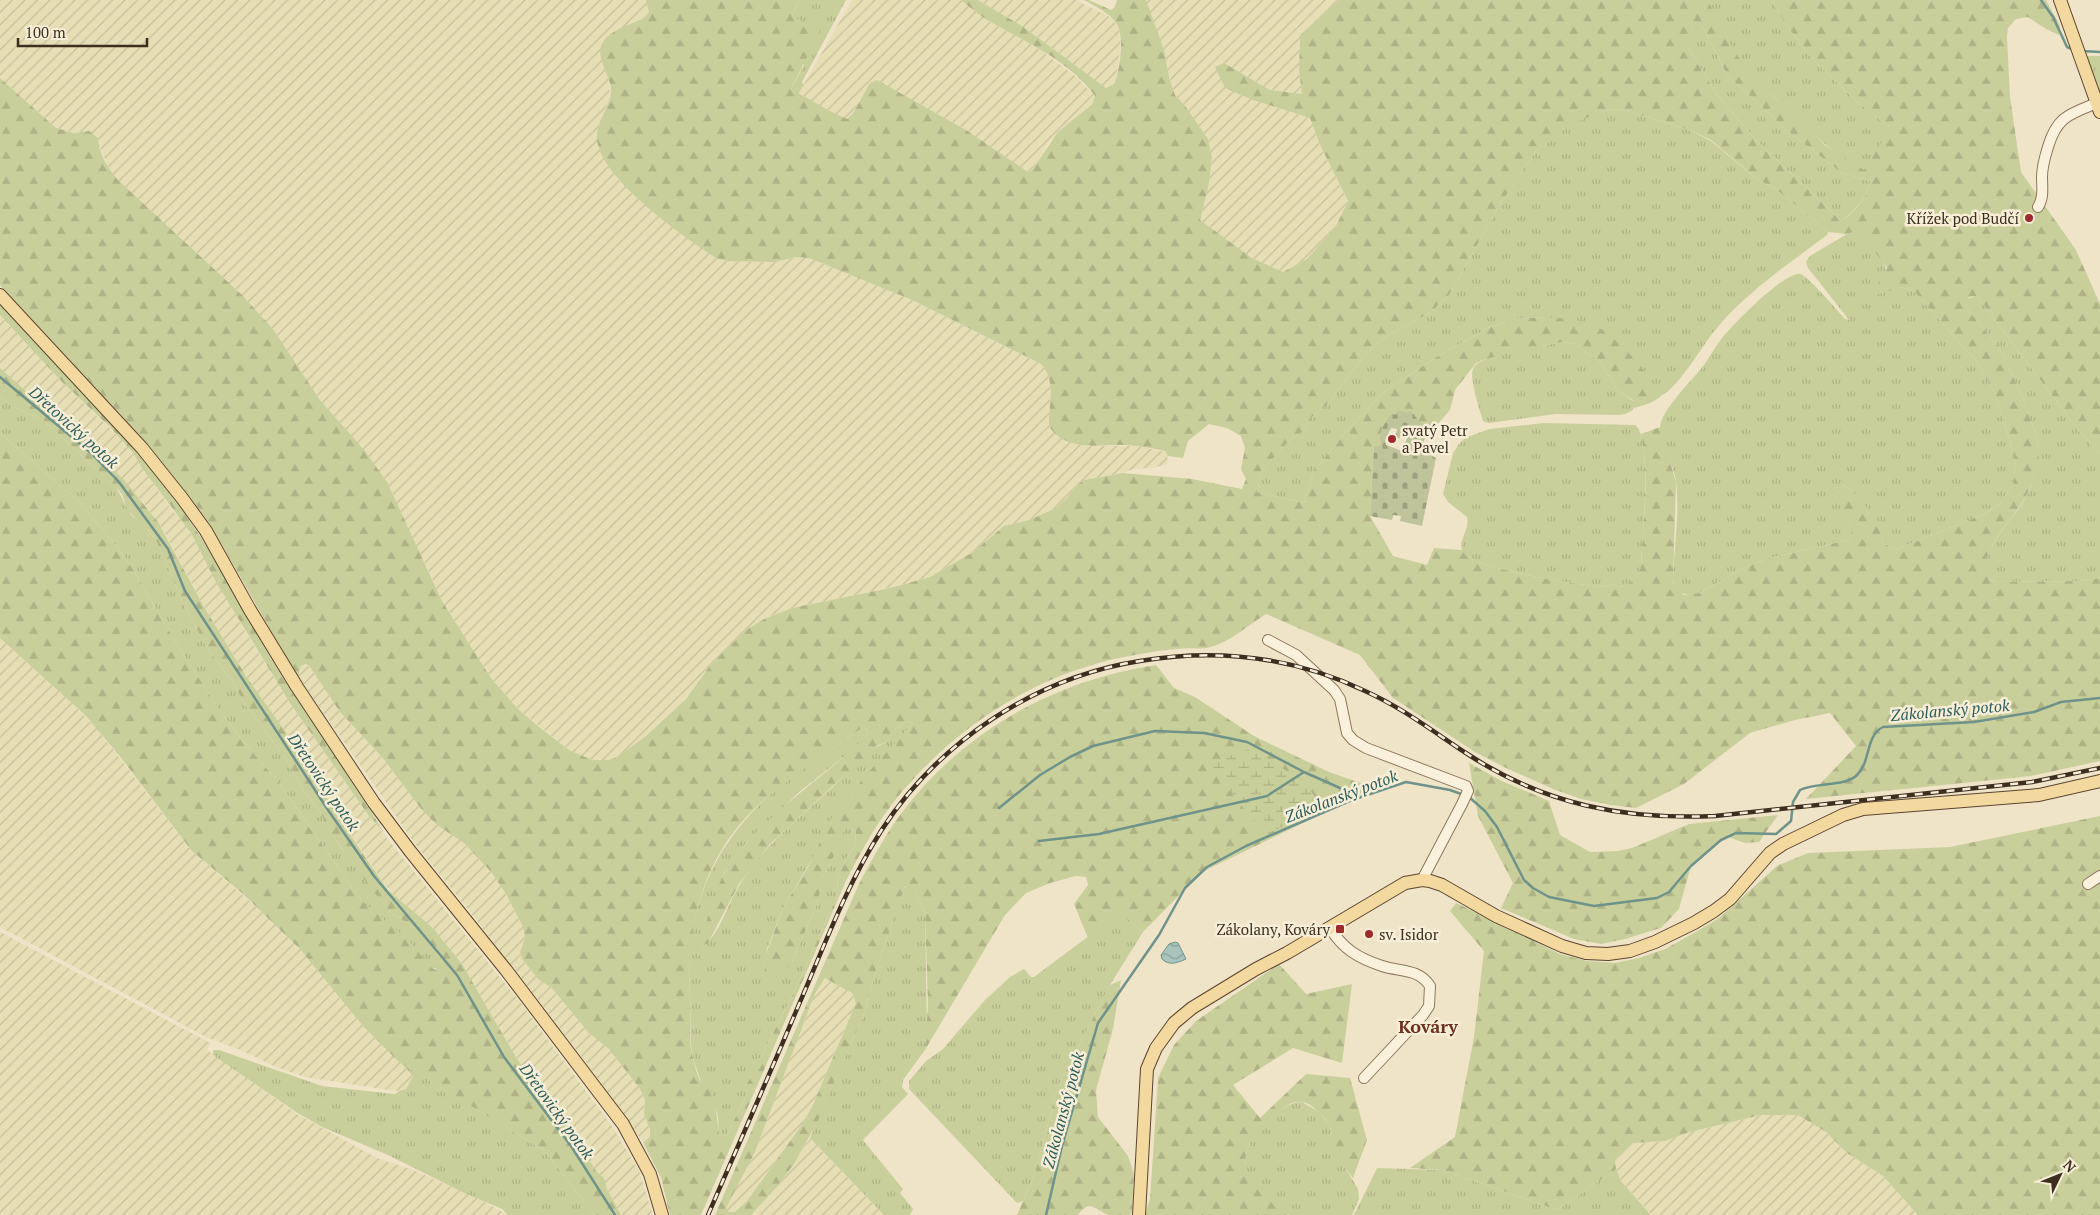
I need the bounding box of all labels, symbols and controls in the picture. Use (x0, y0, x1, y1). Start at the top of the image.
scale bar (18, 15, 146, 47)
text: 100 m (25, 22, 66, 42)
place label: Křížek pod Budčí (1907, 208, 2019, 228)
marker: Křížek pod Budčí (2023, 212, 2035, 224)
water label: Dřetovický potok (24, 380, 124, 473)
place label: svatý Petr a Pavel (1402, 420, 1468, 457)
marker: svatý Petr a Pavel (1386, 433, 1398, 445)
water label: Zákolanský potok (1890, 694, 2011, 726)
water label: Dřetovický potok (283, 728, 365, 835)
water label: Zákolanský potok (1281, 764, 1401, 828)
place label: Zákolany, Kováry (1216, 919, 1330, 939)
marker: Zákolany, Kováry (1334, 923, 1346, 935)
place label: sv. Isidor (1379, 924, 1439, 944)
marker: sv. Isidor (1363, 928, 1375, 940)
district label: Kováry (1398, 1014, 1458, 1038)
water label: Zákolanský potok (1037, 1049, 1089, 1170)
water label: Dřetovický potok (514, 1058, 599, 1164)
north arrow (2035, 1150, 2085, 1200)
text: N (2059, 1155, 2081, 1176)

